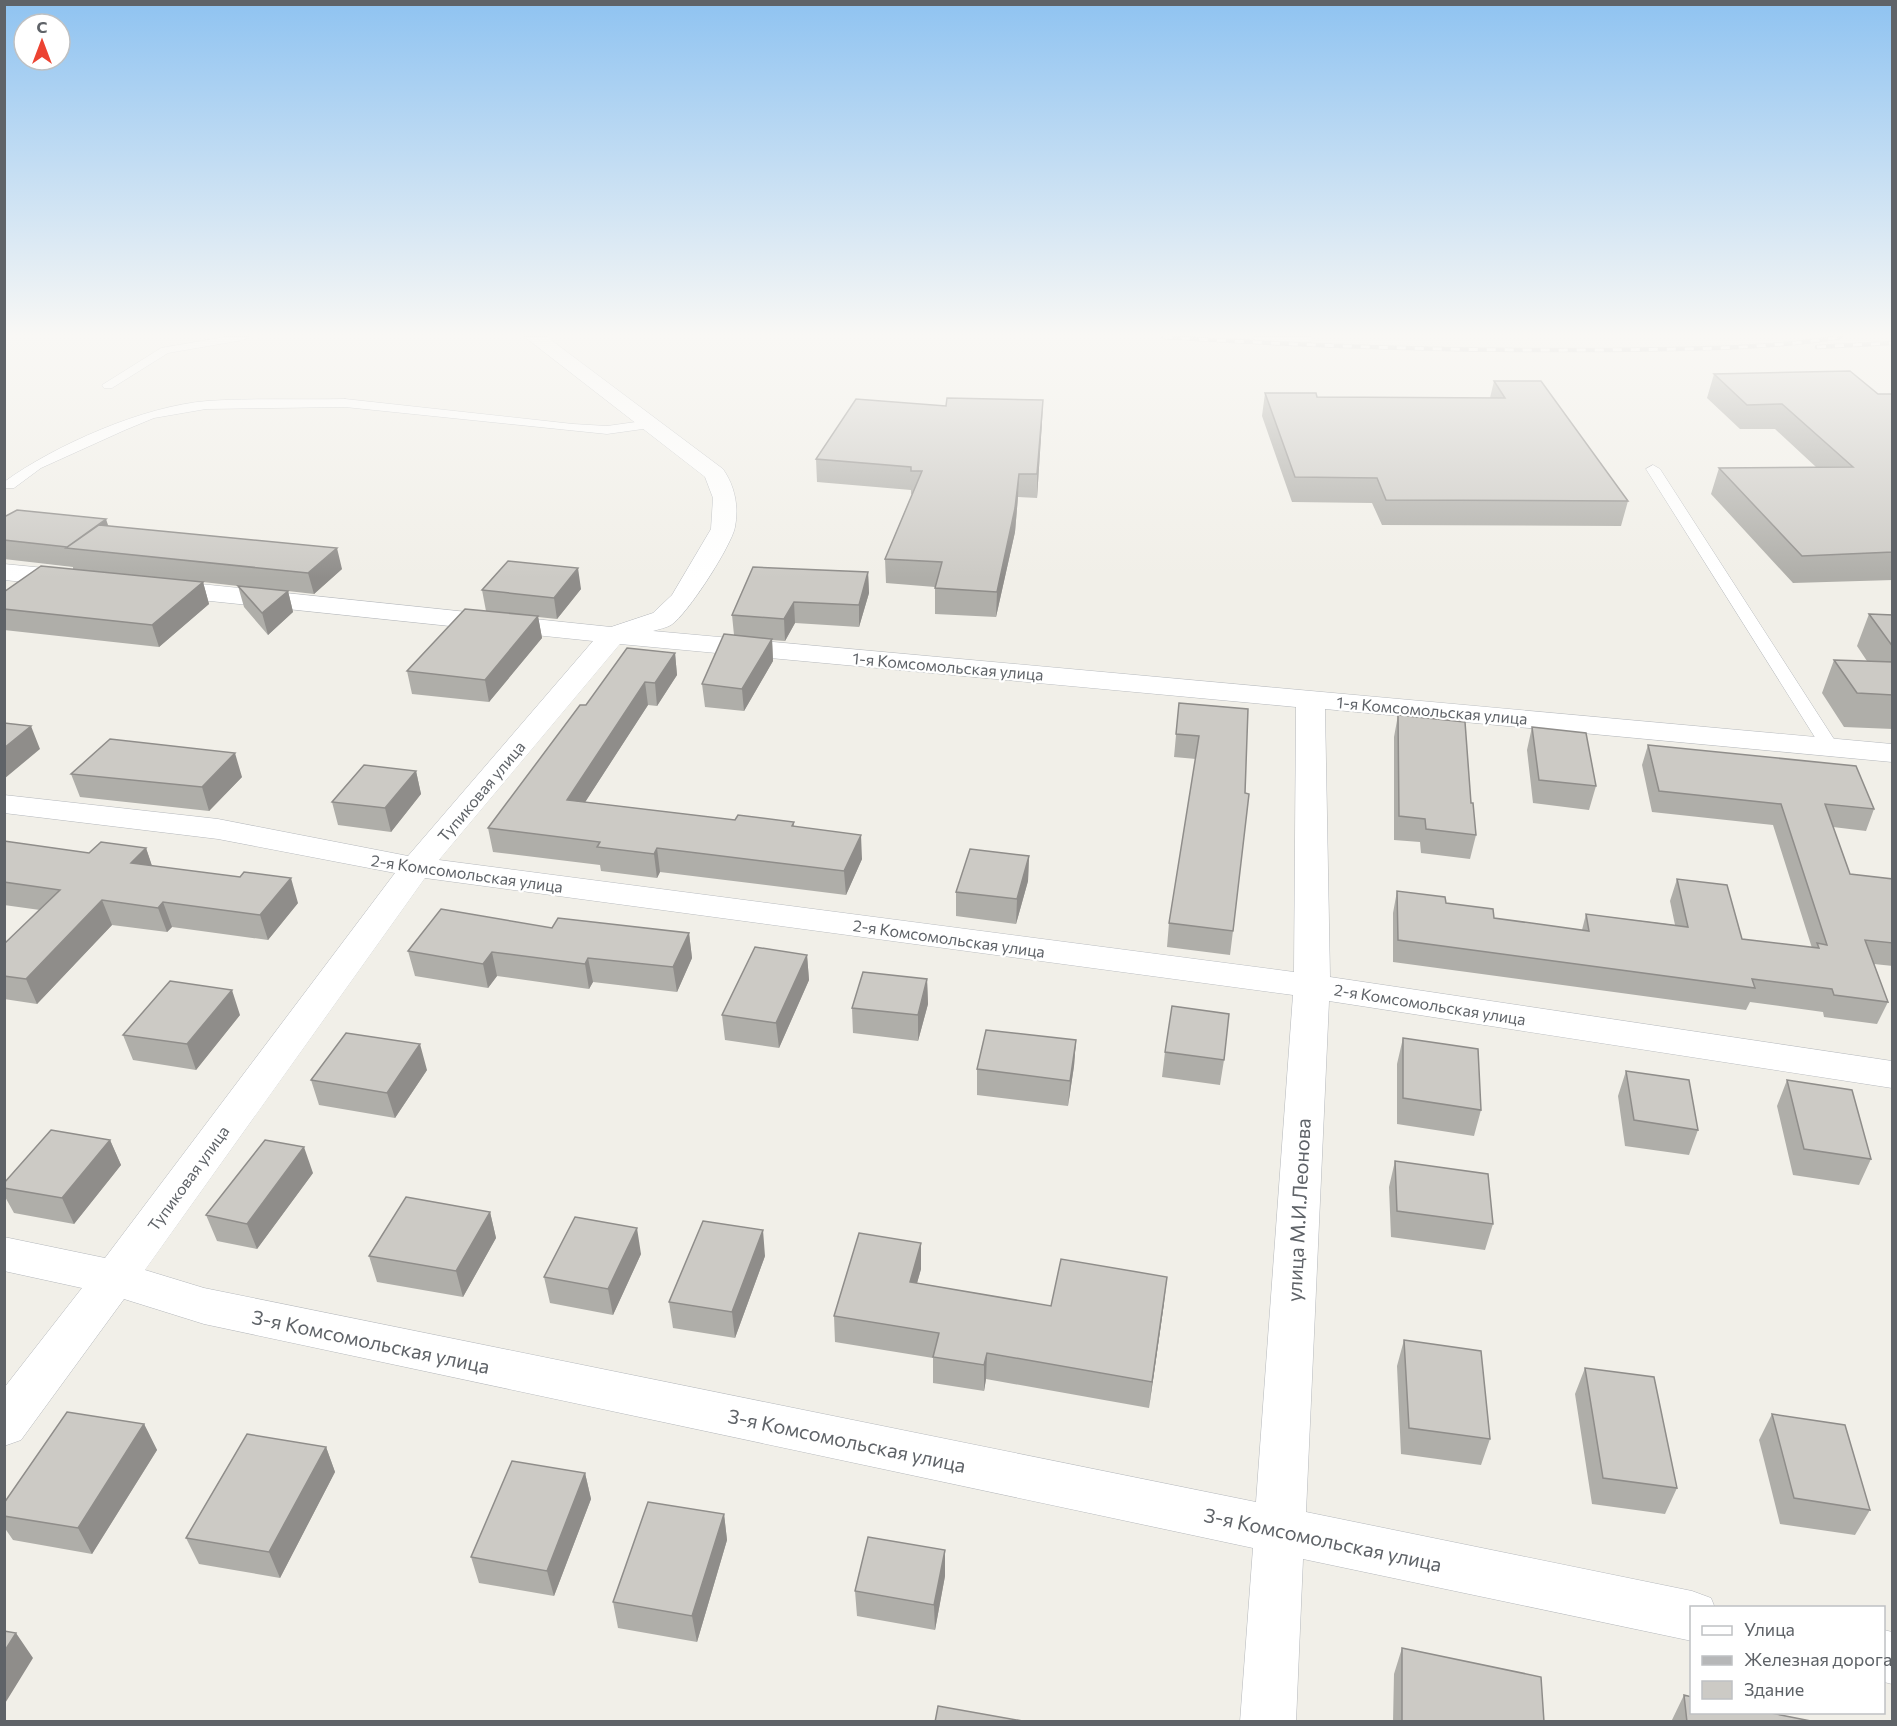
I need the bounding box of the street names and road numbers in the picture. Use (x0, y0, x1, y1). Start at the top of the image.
street label: 1-я Комсомольская улица (852, 648, 1044, 684)
street label: 1-я Комсомольская улица (1336, 692, 1528, 728)
street label: Тупиковая улица (433, 737, 529, 845)
street label: 2-я Комсомольская улица (370, 850, 564, 896)
street label: 2-я Комсомольская улица (852, 915, 1046, 961)
street label: 2-я Комсомольская улица (1333, 979, 1527, 1029)
street label: улица М.И.Леонова (1281, 1117, 1315, 1303)
street label: Тупиковая улица (143, 1122, 233, 1234)
street label: 3-я Комсомольская улица (250, 1304, 492, 1378)
street label: 3-я Комсомольская улица (726, 1403, 968, 1477)
street label: 3-я Комсомольская улица (1202, 1502, 1444, 1576)

